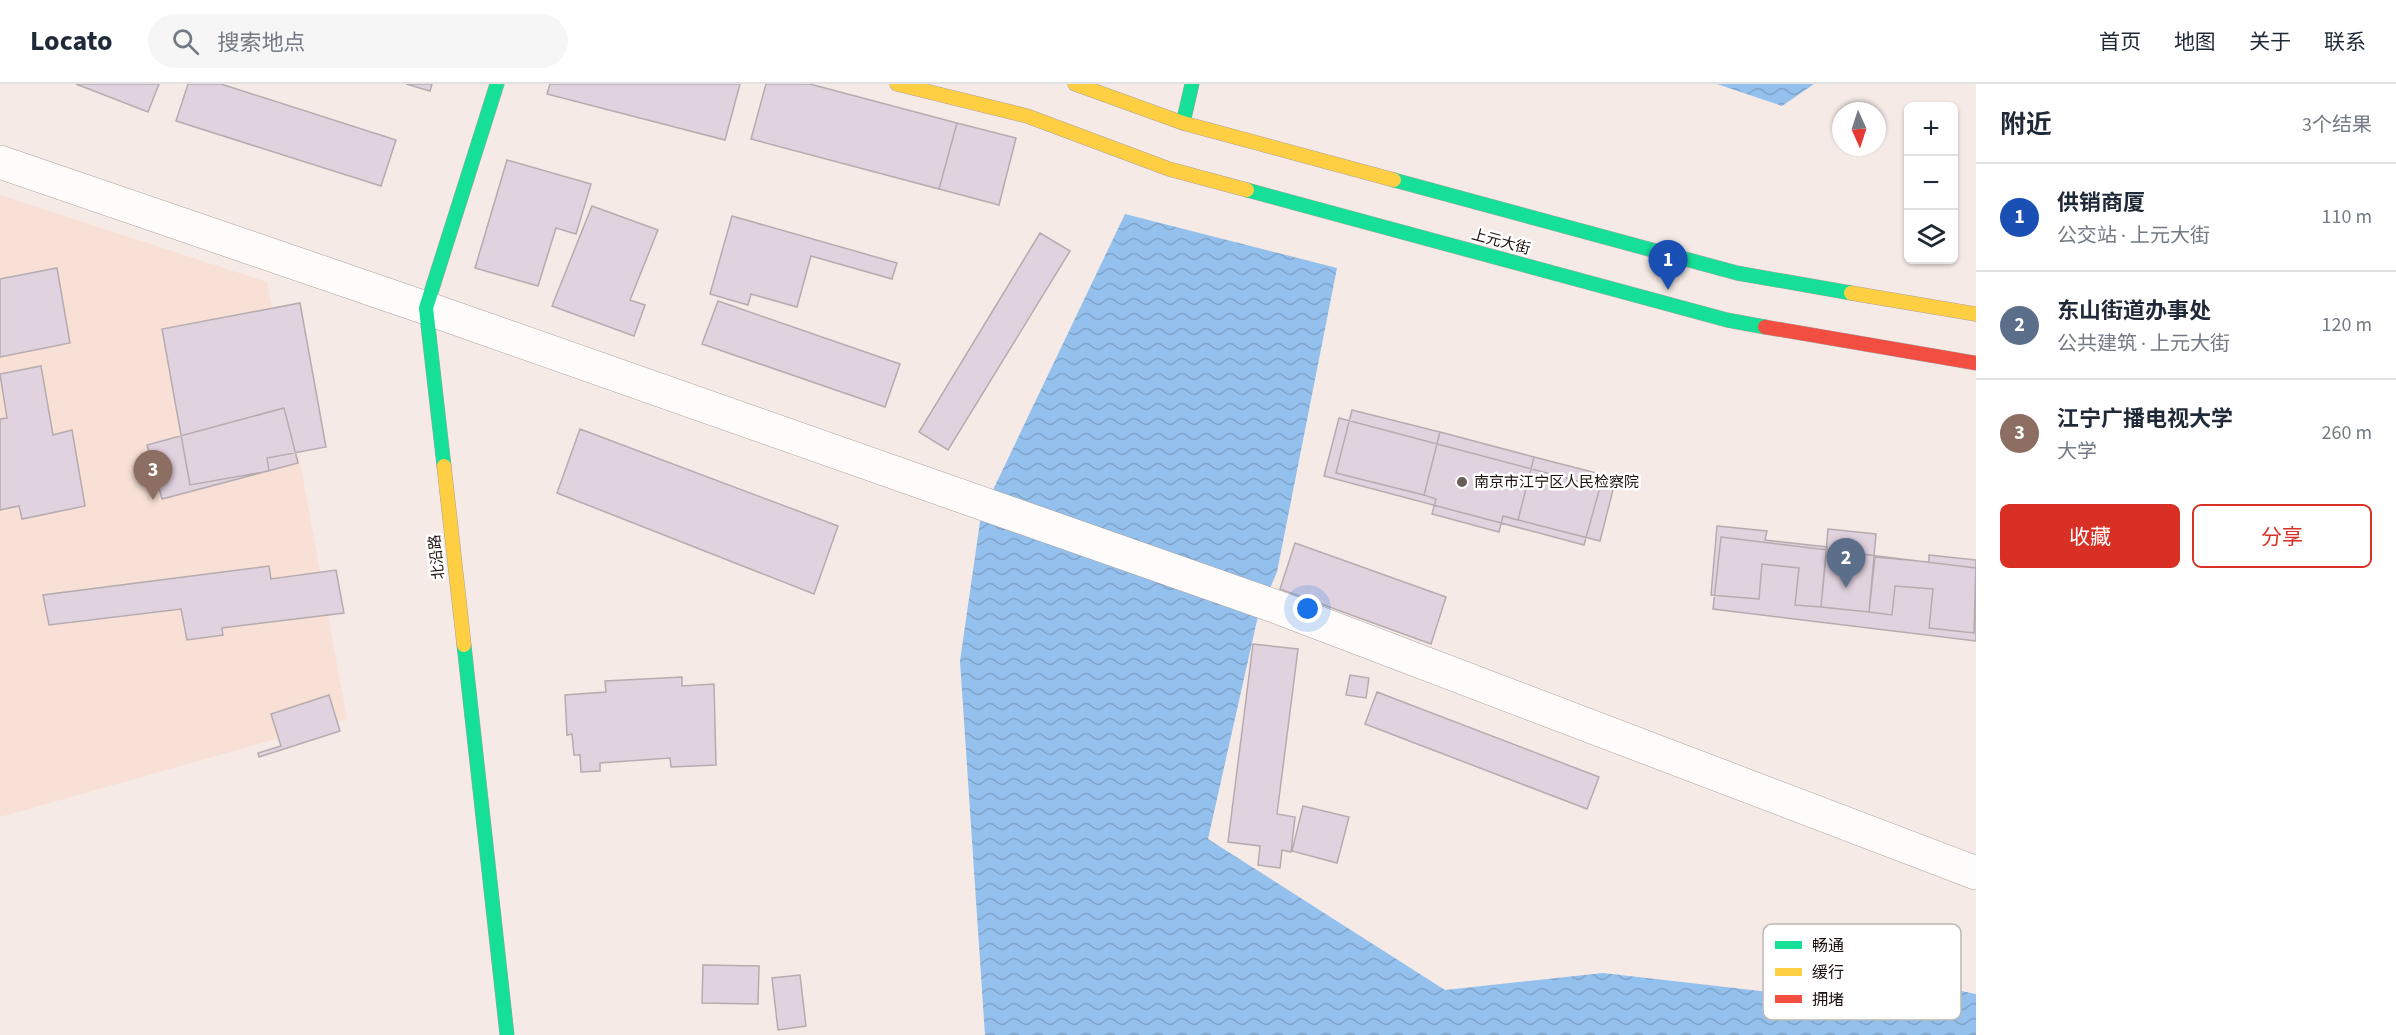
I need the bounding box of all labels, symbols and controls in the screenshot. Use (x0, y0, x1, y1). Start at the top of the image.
search box (148, 14, 568, 68)
text: Locato (30, 21, 112, 61)
icon: search (169, 25, 202, 58)
text: 搜索地点 (217, 27, 306, 59)
text: 首页 (2099, 27, 2141, 57)
text: 地图 (2174, 27, 2216, 57)
text: 关于 (2249, 27, 2291, 57)
text: 联系 (2324, 27, 2366, 57)
north arrow (1832, 102, 1886, 156)
map controls (1904, 102, 1958, 264)
button: + (1904, 102, 1958, 156)
text: 附近 (2000, 106, 2052, 143)
text: 3个结果 (2302, 111, 2372, 139)
button: − (1904, 156, 1958, 210)
text: 供销商厦 (2057, 187, 2145, 219)
text: 1 (2014, 203, 2025, 231)
text: 110 m (2322, 203, 2372, 231)
button: layers (1904, 210, 1958, 264)
text: 公交站 · 上元大街 (2057, 222, 2210, 250)
street label: 上元大街 (1469, 224, 1533, 260)
pin: 1 (1648, 240, 1688, 290)
text: 东山街道办事处 (2057, 295, 2211, 327)
text: 2 (2014, 311, 2025, 339)
text: 120 m (2322, 311, 2372, 339)
text: 公共建筑 · 上元大街 (2057, 330, 2230, 358)
text: 江宁广播电视大学 (2057, 403, 2233, 435)
text: 3 (2014, 419, 2025, 447)
text: 260 m (2322, 419, 2372, 447)
text: 大学 (2057, 438, 2097, 466)
pin: 3 (134, 450, 172, 500)
place label: 南京市江宁区人民检察院 (1474, 472, 1639, 493)
marker: 南京市江宁区人民检察院 (1455, 475, 1469, 489)
button: 收藏 (2000, 504, 2180, 568)
button: 分享 (2192, 504, 2372, 568)
street label: 北沿路 (424, 534, 450, 580)
pin: 2 (1826, 538, 1866, 588)
your location (1293, 594, 1322, 623)
legend (1763, 924, 1961, 1020)
text: 畅通 (1812, 935, 1844, 957)
text: 缓行 (1812, 962, 1844, 984)
text: 拥堵 (1812, 989, 1844, 1011)

